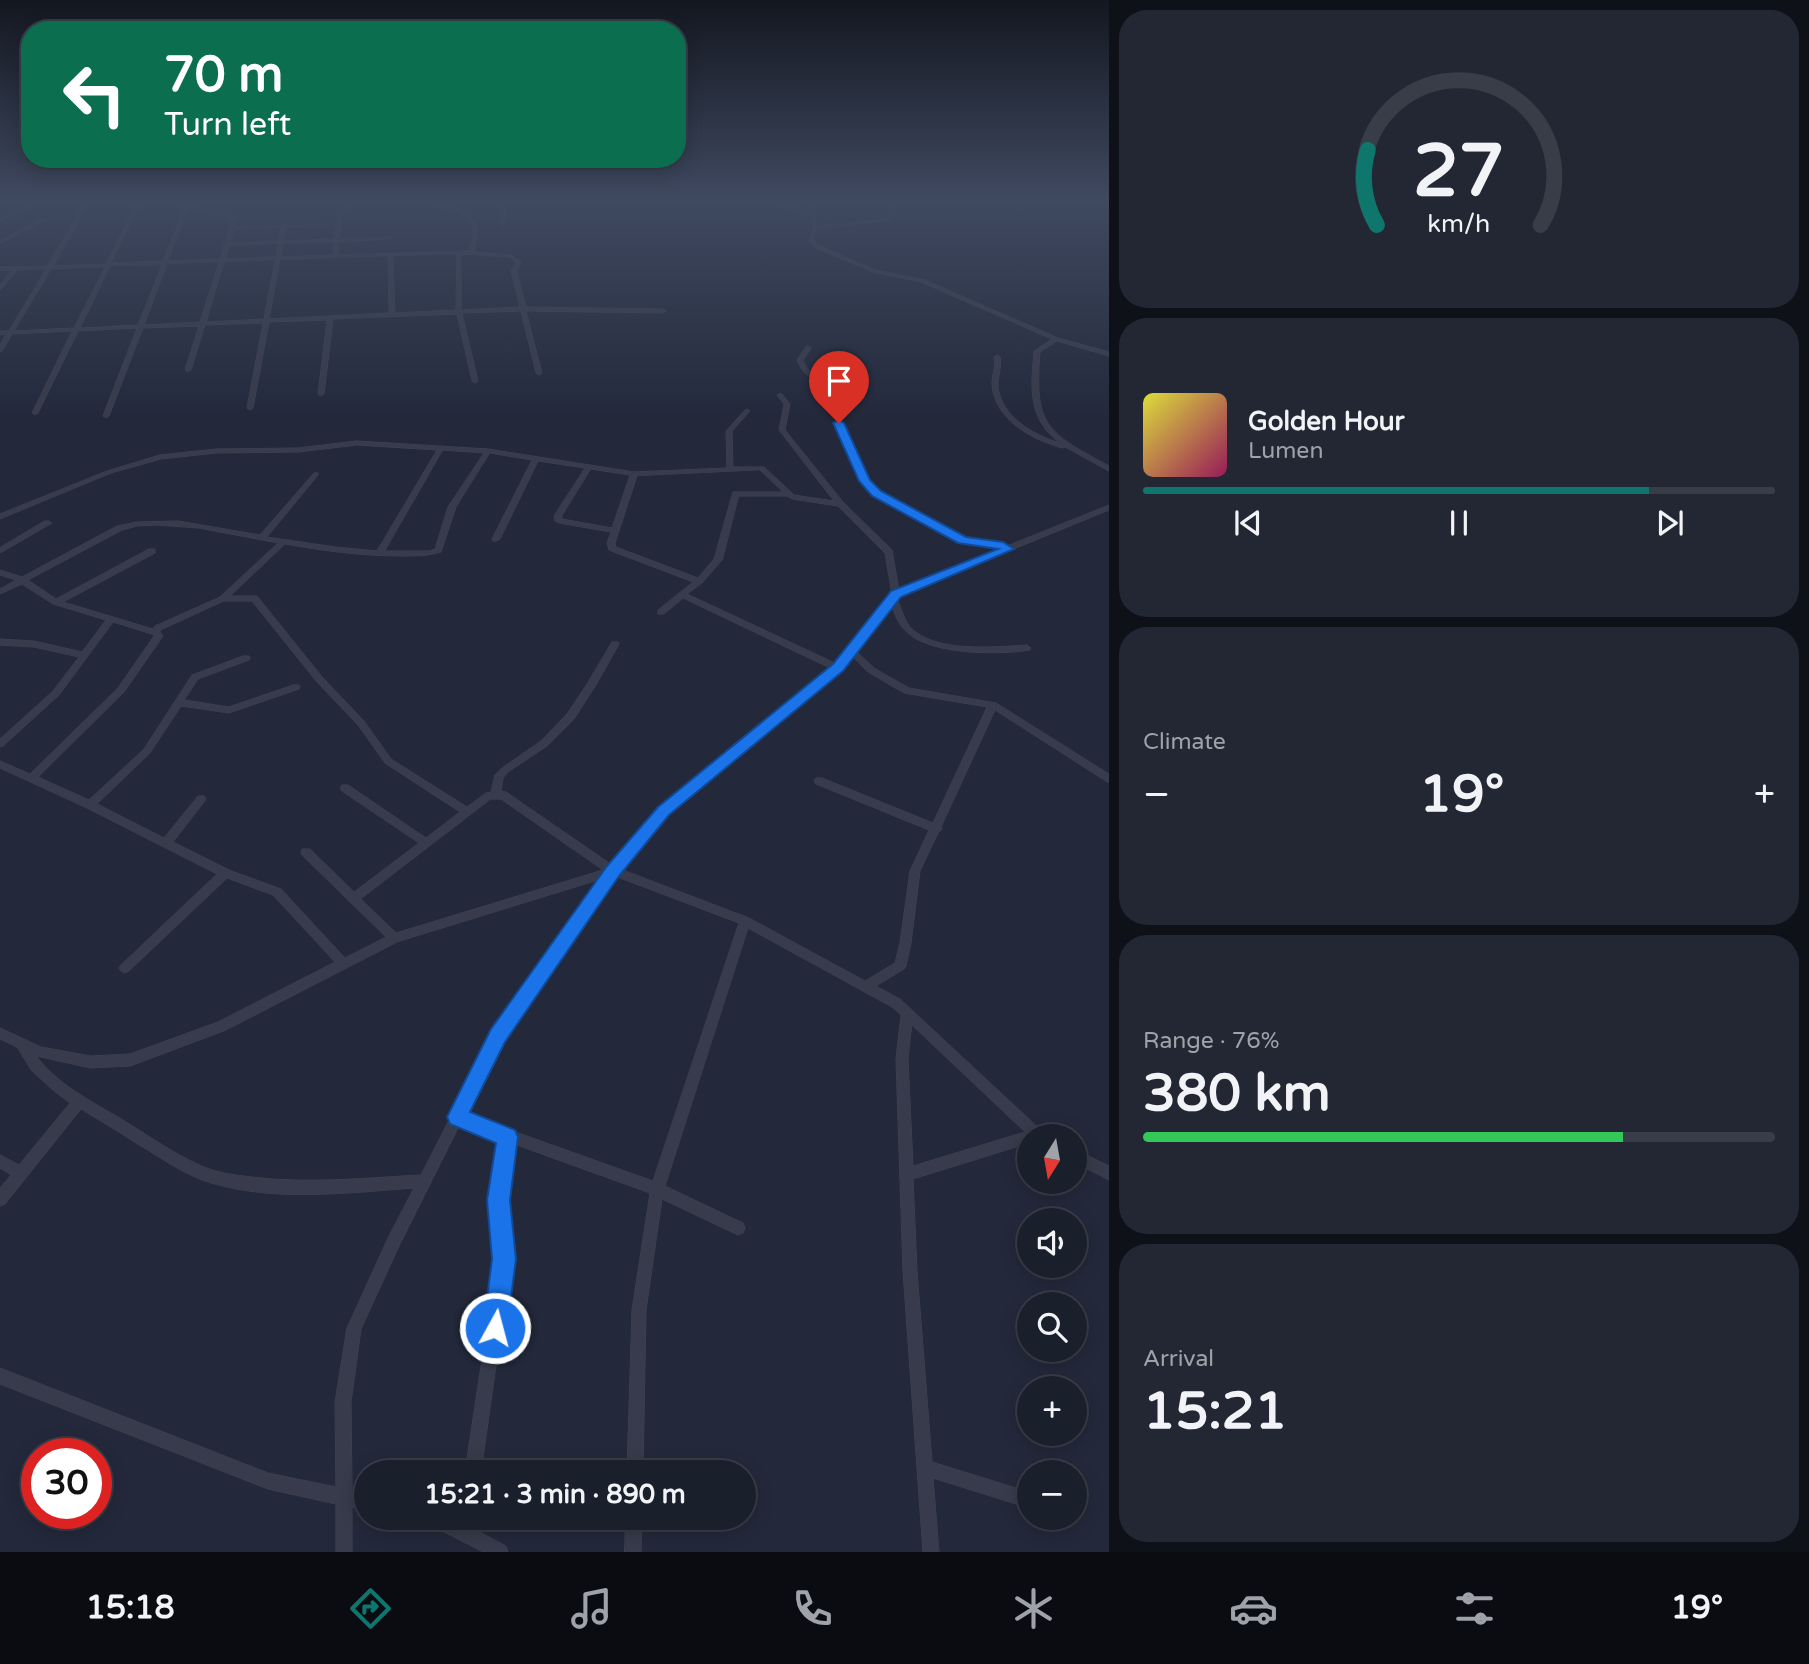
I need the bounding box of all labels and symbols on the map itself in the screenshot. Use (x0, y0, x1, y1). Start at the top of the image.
pin (809, 351, 869, 423)
north arrow (1017, 1124, 1087, 1194)
position arrow (458, 1291, 532, 1365)
speed limit sign: 30 (21, 1438, 112, 1529)

